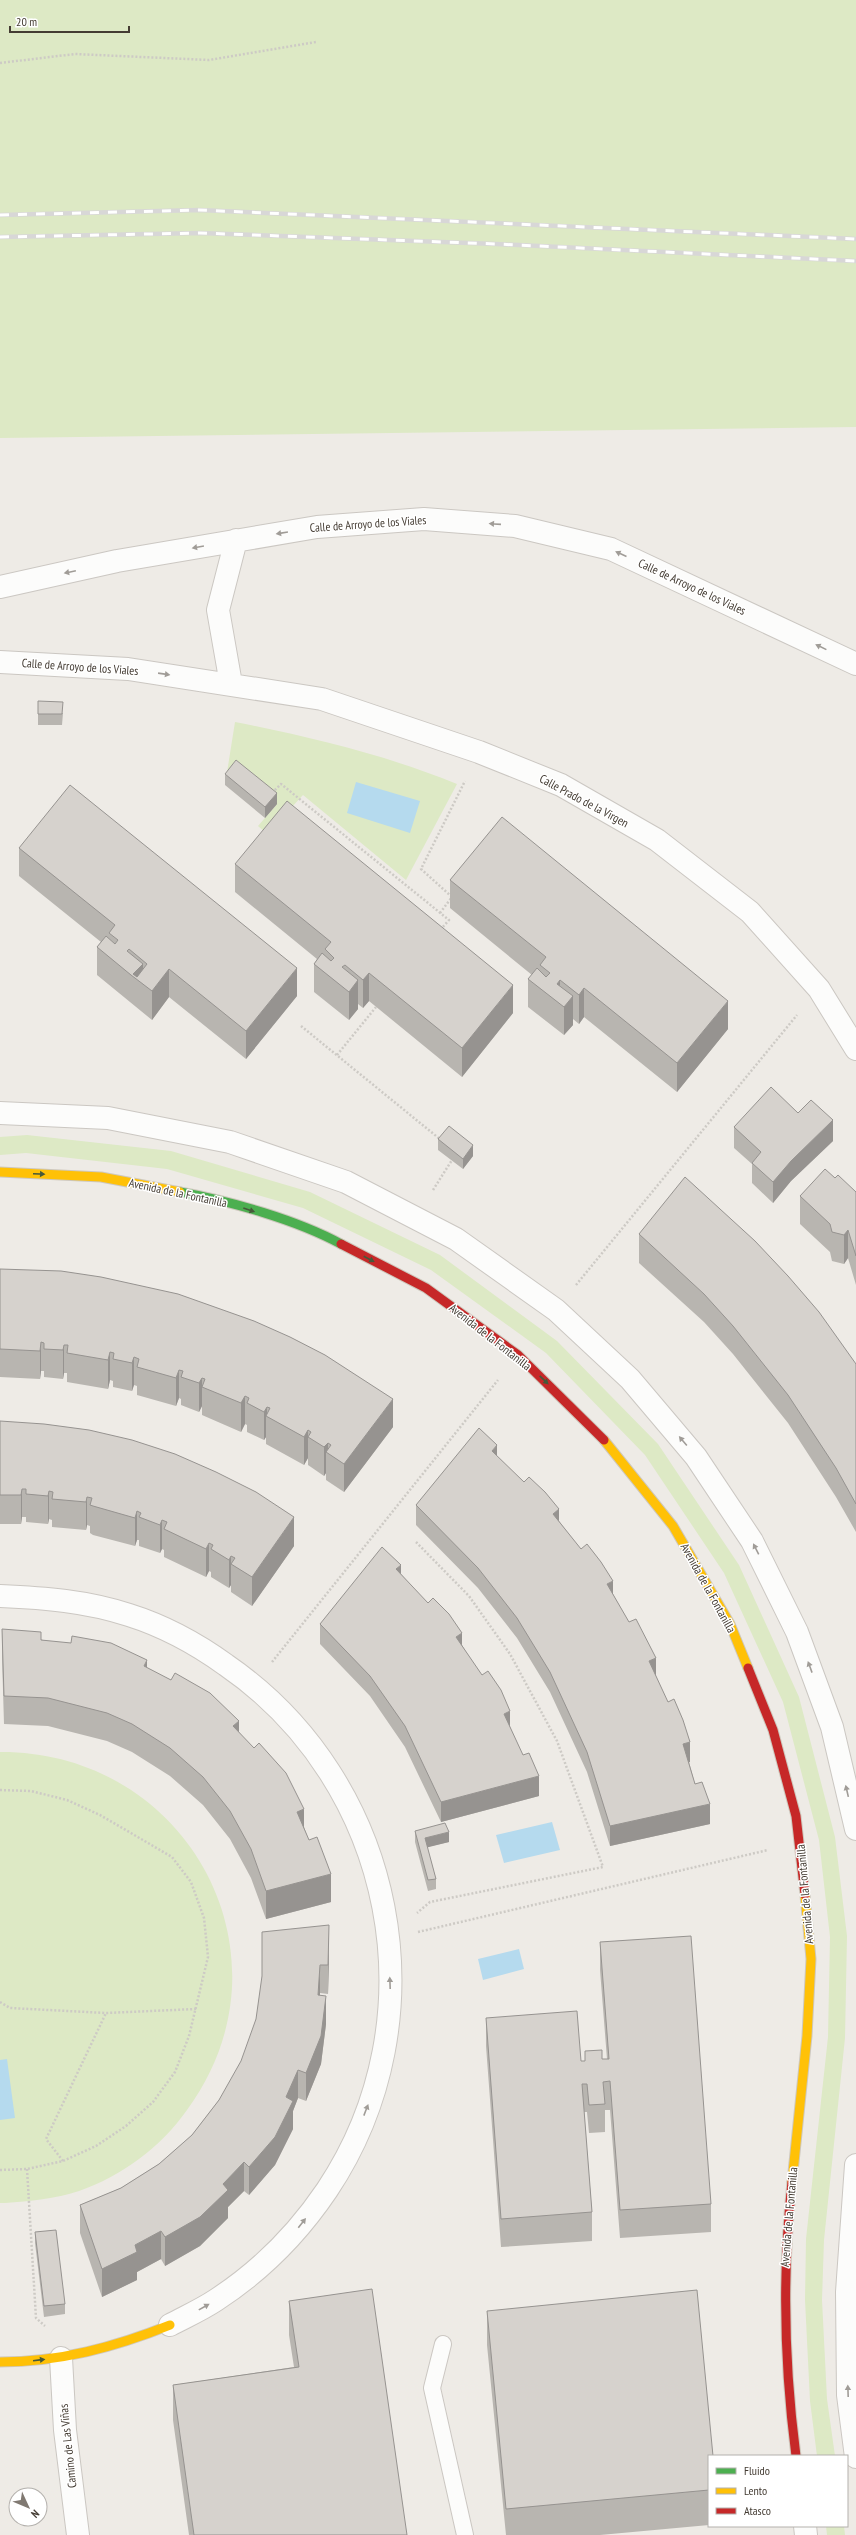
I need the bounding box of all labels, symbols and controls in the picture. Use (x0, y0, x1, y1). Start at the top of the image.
scale bar (10, 8, 129, 34)
text: 20 m (16, 14, 37, 29)
street label: Calle de Arroyo de los Viales (309, 512, 427, 535)
one-way arrow (489, 521, 501, 528)
one-way arrow (276, 530, 288, 536)
one-way arrow (192, 544, 204, 550)
one-way arrow (616, 551, 627, 557)
street label: Calle de Arroyo de los Viales (636, 555, 748, 618)
one-way arrow (64, 569, 76, 575)
one-way arrow (815, 644, 827, 650)
street label: Calle de Arroyo de los Viales (21, 655, 139, 678)
one-way arrow (158, 671, 170, 677)
street label: Calle Prado de la Virgen (537, 771, 631, 830)
one-way arrow (33, 1171, 45, 1178)
street label: Avenida de la Fontanilla (128, 1175, 229, 1210)
one-way arrow (243, 1207, 255, 1213)
one-way arrow (363, 1255, 375, 1262)
street label: Avenida de la Fontanilla (446, 1300, 534, 1373)
one-way arrow (539, 1375, 549, 1385)
one-way arrow (678, 1436, 687, 1447)
street label: Avenida de la Fontanilla (678, 1540, 739, 1635)
one-way arrow (753, 1543, 759, 1554)
one-way arrow (807, 1660, 813, 1672)
one-way arrow (844, 1785, 850, 1797)
street label: Avenida de la Fontanilla (793, 1843, 816, 1944)
one-way arrow (387, 1976, 393, 1989)
one-way arrow (364, 2104, 370, 2116)
street label: Avenida de la Fontanilla (777, 2166, 800, 2267)
one-way arrow (298, 2217, 306, 2228)
one-way arrow (198, 2303, 210, 2310)
one-way arrow (33, 2357, 45, 2363)
one-way arrow (844, 2385, 851, 2397)
street label: Camino de Las Viñas (56, 2403, 79, 2489)
legend (708, 2455, 848, 2527)
text: Fluido (744, 2463, 770, 2478)
text: Lento (744, 2483, 767, 2498)
north arrow (8, 2487, 48, 2527)
text: Atasco (744, 2503, 771, 2518)
text: N (28, 2507, 42, 2521)

